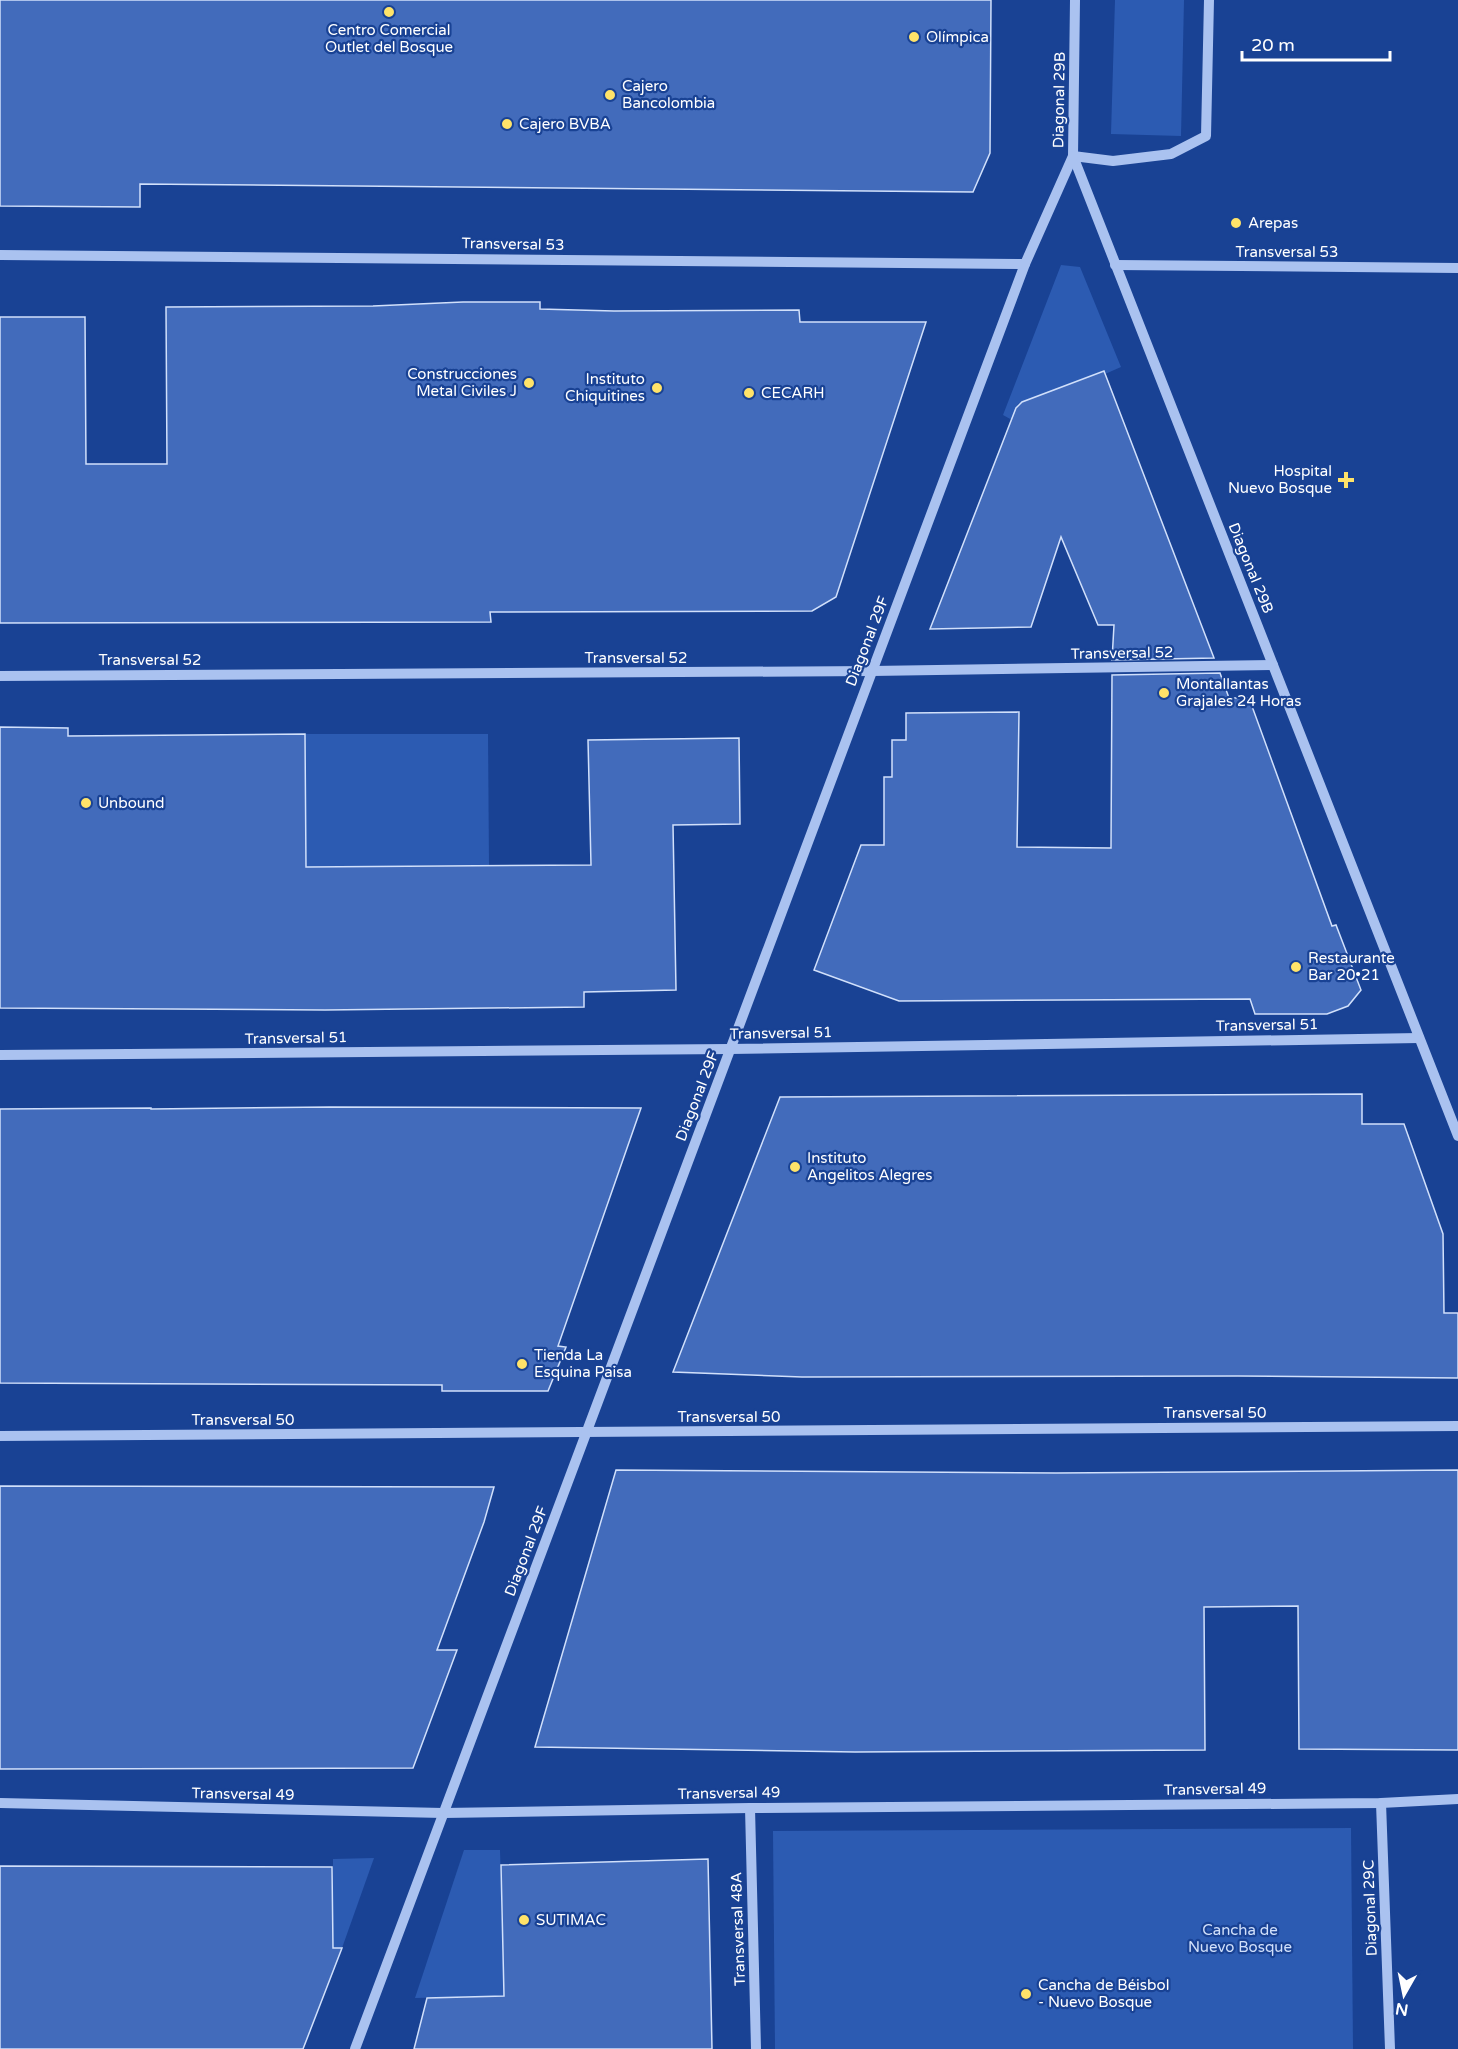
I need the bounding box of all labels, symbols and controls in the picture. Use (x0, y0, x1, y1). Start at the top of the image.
marker: Centro Comercial Outlet del Bosque (382, 5, 396, 19)
place label: Centro Comercial Outlet del Bosque (325, 21, 453, 56)
scale bar (1242, 24, 1390, 62)
place label: Olímpica (926, 28, 989, 46)
marker: Olímpica (907, 30, 921, 44)
text: 20 m (1251, 34, 1295, 56)
street label: Diagonal 29B (1049, 52, 1069, 148)
place label: Cajero Bancolombia (622, 77, 715, 112)
marker: Cajero Bancolombia (603, 88, 617, 102)
place label: Cajero BVBA (519, 115, 611, 133)
marker: Cajero BVBA (500, 117, 514, 131)
place label: Arepas (1248, 214, 1298, 232)
marker: Arepas (1229, 216, 1243, 230)
street label: Transversal 53 (461, 234, 565, 254)
street label: Transversal 53 (1236, 243, 1338, 261)
place label: Construcciones Metal Civiles J (407, 365, 517, 400)
place label: Instituto Chiquitines (565, 370, 645, 405)
marker: Construcciones Metal Civiles J (522, 376, 536, 390)
marker: Instituto Chiquitines (650, 381, 664, 395)
place label: CECARH (761, 384, 825, 402)
marker: CECARH (742, 386, 756, 400)
place label: Hospital Nuevo Bosque (1228, 462, 1332, 497)
marker: Hospital Nuevo Bosque (1337, 471, 1355, 489)
street label: Diagonal 29B (1225, 520, 1277, 616)
street label: Diagonal 29F (842, 593, 892, 689)
street label: Transversal 52 (1070, 643, 1174, 663)
street label: Transversal 52 (585, 649, 687, 667)
street label: Transversal 52 (99, 651, 201, 669)
place label: Montallantas Grajales 24 Horas (1176, 675, 1301, 710)
marker: Montallantas Grajales 24 Horas (1157, 686, 1171, 700)
place label: Unbound (98, 794, 165, 812)
marker: Unbound (79, 796, 93, 810)
place label: Restaurante Bar 20•21 (1308, 949, 1395, 984)
marker: Restaurante Bar 20•21 (1289, 960, 1303, 974)
street label: Transversal 51 (1215, 1015, 1319, 1035)
street label: Transversal 51 (729, 1023, 833, 1043)
street label: Transversal 51 (244, 1028, 348, 1048)
street label: Diagonal 29F (672, 1048, 722, 1144)
place label: Instituto Angelitos Alegres (807, 1149, 933, 1184)
marker: Instituto Angelitos Alegres (788, 1160, 802, 1174)
place label: Tienda La Esquina Paisa (534, 1346, 632, 1381)
marker: Tienda La Esquina Paisa (515, 1357, 529, 1371)
street label: Transversal 50 (1164, 1404, 1266, 1422)
street label: Transversal 50 (678, 1408, 780, 1426)
street label: Transversal 50 (192, 1411, 294, 1429)
street label: Diagonal 29F (501, 1503, 551, 1599)
street label: Transversal 49 (1163, 1779, 1267, 1799)
street label: Transversal 49 (677, 1783, 781, 1803)
street label: Transversal 49 (191, 1784, 295, 1804)
street label: Diagonal 29C (1359, 1860, 1381, 1956)
street label: Transversal 48A (727, 1872, 749, 1986)
place label: SUTIMAC (536, 1911, 606, 1929)
marker: SUTIMAC (517, 1913, 531, 1927)
park label: Cancha de Nuevo Bosque (1188, 1921, 1292, 1956)
north arrow (1374, 1965, 1434, 2025)
place label: Cancha de Béisbol - Nuevo Bosque (1038, 1976, 1169, 2011)
marker: Cancha de Béisbol - Nuevo Bosque (1019, 1987, 1033, 2001)
text: N (1394, 1998, 1410, 2020)

